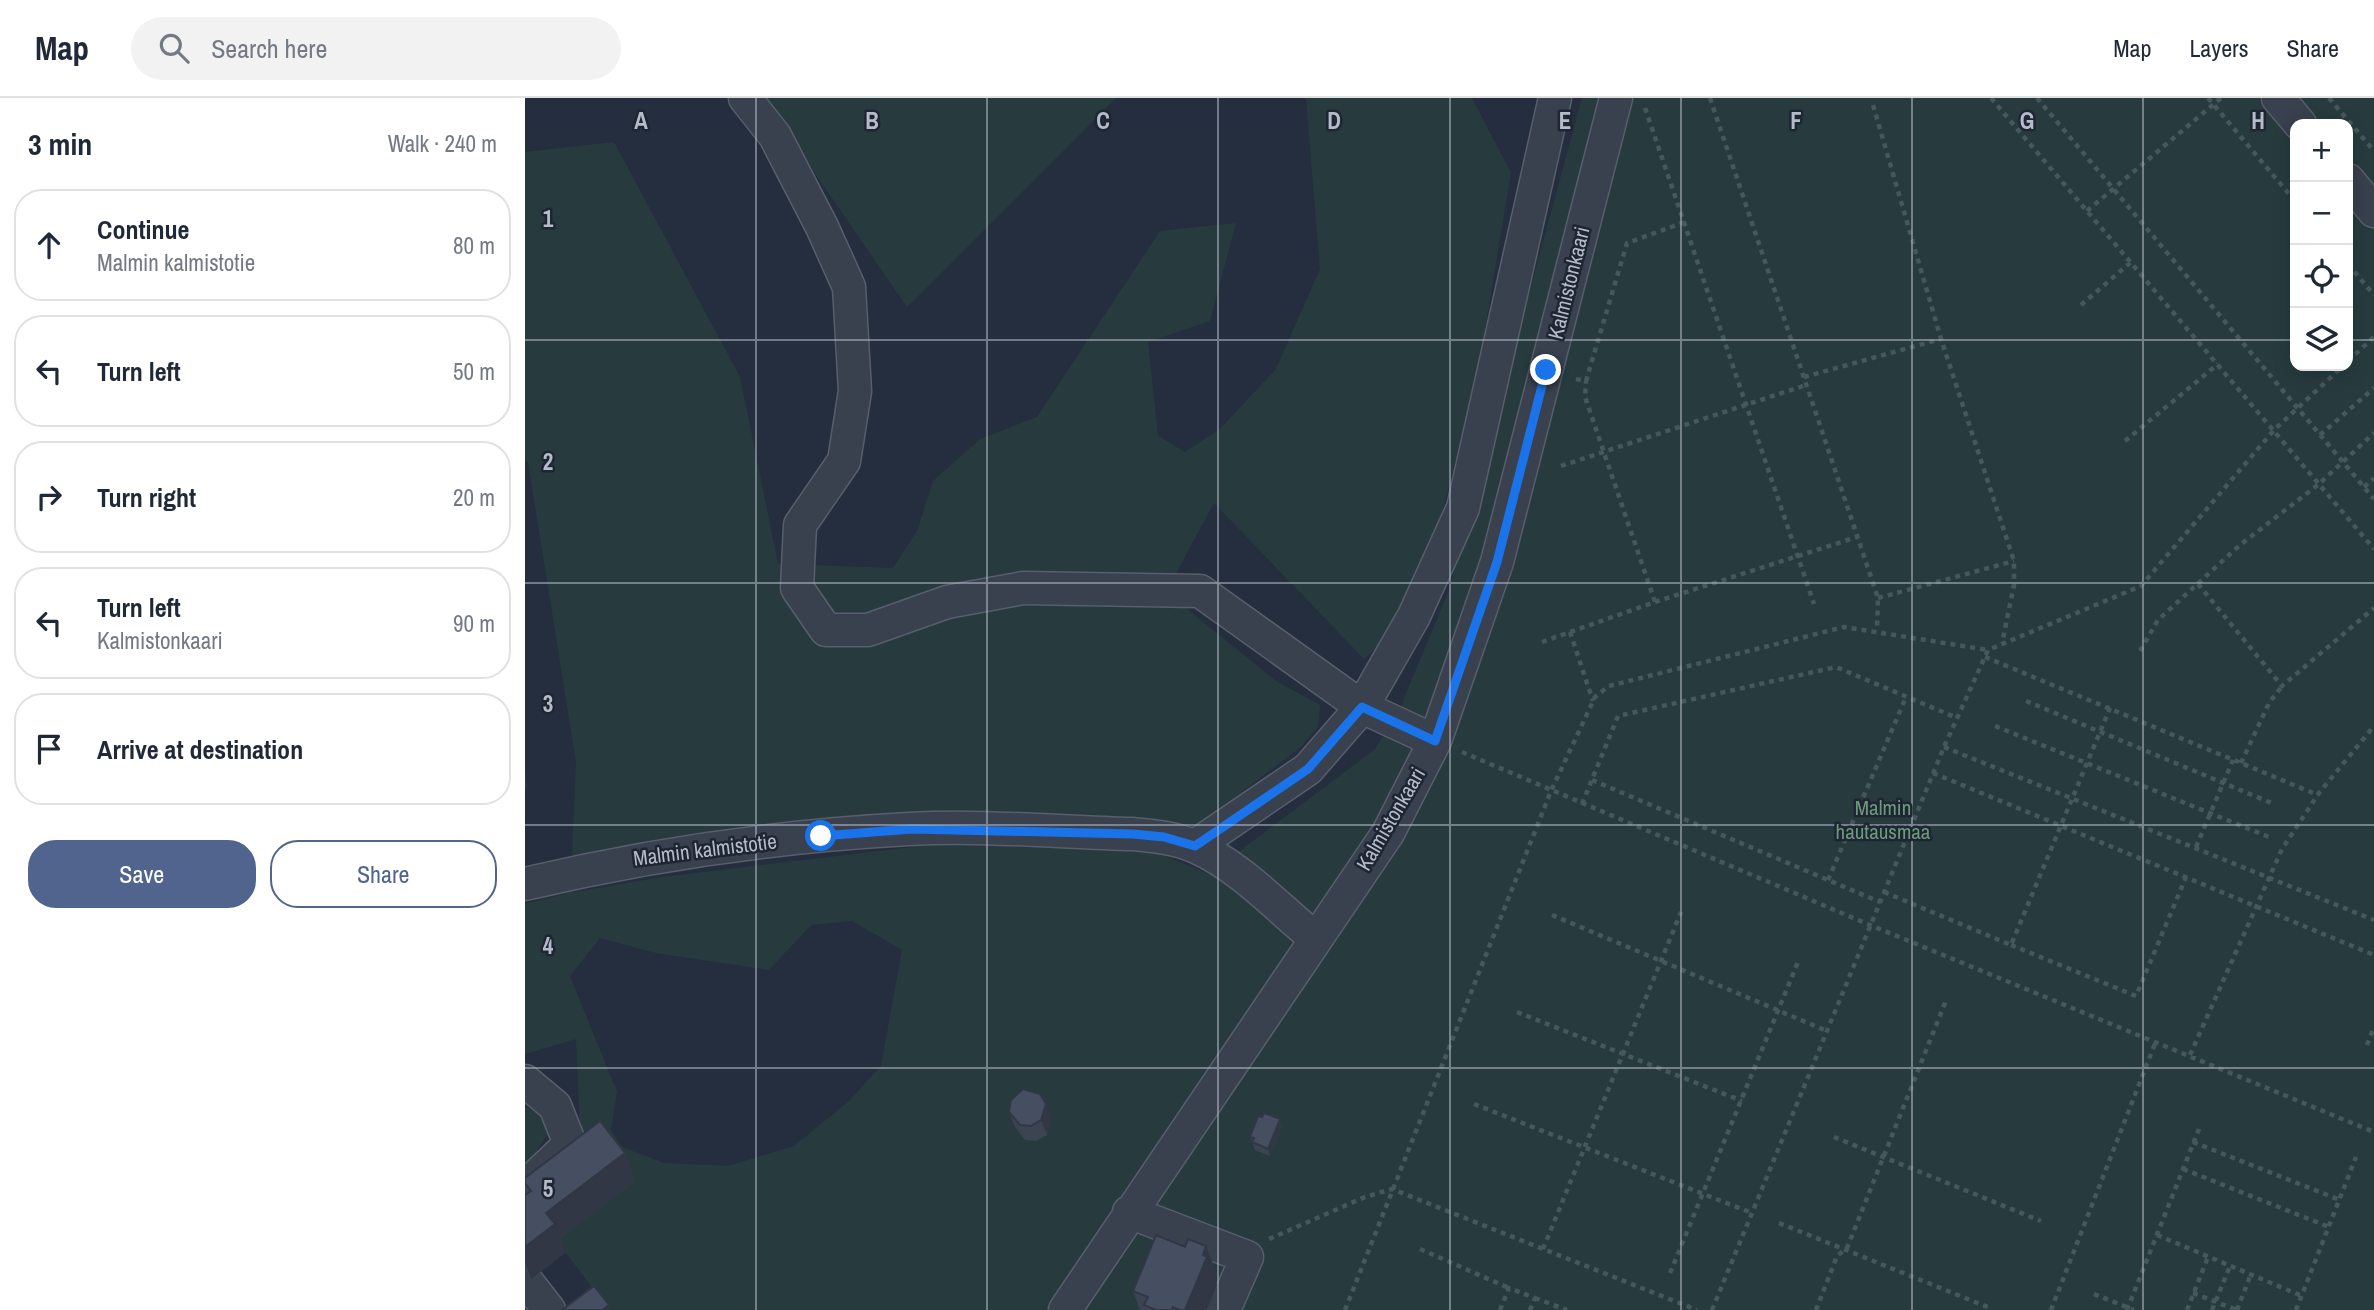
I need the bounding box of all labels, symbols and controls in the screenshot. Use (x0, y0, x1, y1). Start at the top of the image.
search box (131, 17, 621, 80)
text: Map (35, 26, 89, 70)
icon: search (155, 29, 193, 67)
text: Search here (211, 31, 327, 66)
text: Map (2113, 32, 2151, 64)
text: Layers (2189, 32, 2248, 64)
text: Share (2286, 32, 2339, 64)
text: A (634, 105, 648, 136)
text: B (865, 105, 879, 136)
text: C (1096, 105, 1110, 136)
text: D (1327, 105, 1341, 136)
text: E (1559, 105, 1571, 136)
text: F (1790, 105, 1802, 136)
text: G (2020, 105, 2034, 136)
text: H (2251, 105, 2265, 136)
map controls (2290, 119, 2353, 371)
button: + (2290, 119, 2353, 182)
text: 3 min (28, 124, 92, 164)
text: Walk · 240 m (388, 128, 497, 159)
button: − (2290, 182, 2353, 245)
text: 1 (543, 203, 554, 234)
text: Continue (97, 212, 189, 247)
street label: Kalmistonkaari (1541, 224, 1596, 342)
icon: ahead (30, 226, 68, 264)
text: 80 m (453, 230, 495, 261)
button: locate (2290, 245, 2353, 308)
text: Malmin kalmistotie (97, 247, 255, 278)
button: layers (2290, 308, 2353, 371)
icon: left (30, 352, 68, 390)
text: Turn left (97, 354, 181, 389)
route end (1530, 354, 1561, 385)
text: 50 m (453, 356, 495, 387)
text: 2 (543, 446, 553, 477)
icon: right (30, 478, 68, 516)
text: Turn right (97, 480, 196, 515)
text: 20 m (453, 482, 495, 513)
text: Turn left (97, 590, 181, 625)
icon: left (30, 604, 68, 642)
text: 90 m (453, 608, 495, 639)
text: Kalmistonkaari (97, 625, 223, 656)
text: 3 (543, 688, 553, 719)
icon: arrive (30, 730, 68, 768)
text: Arrive at destination (97, 732, 303, 767)
street label: Kalmistonkaari (1349, 762, 1432, 876)
park label: Malmin hautausmaa (1836, 793, 1931, 846)
route start (805, 820, 836, 851)
street label: Malmin kalmistotie (631, 826, 778, 873)
button: Save (28, 840, 256, 908)
button: Share (270, 840, 497, 908)
text: 4 (543, 930, 554, 961)
text: 5 (543, 1173, 553, 1204)

